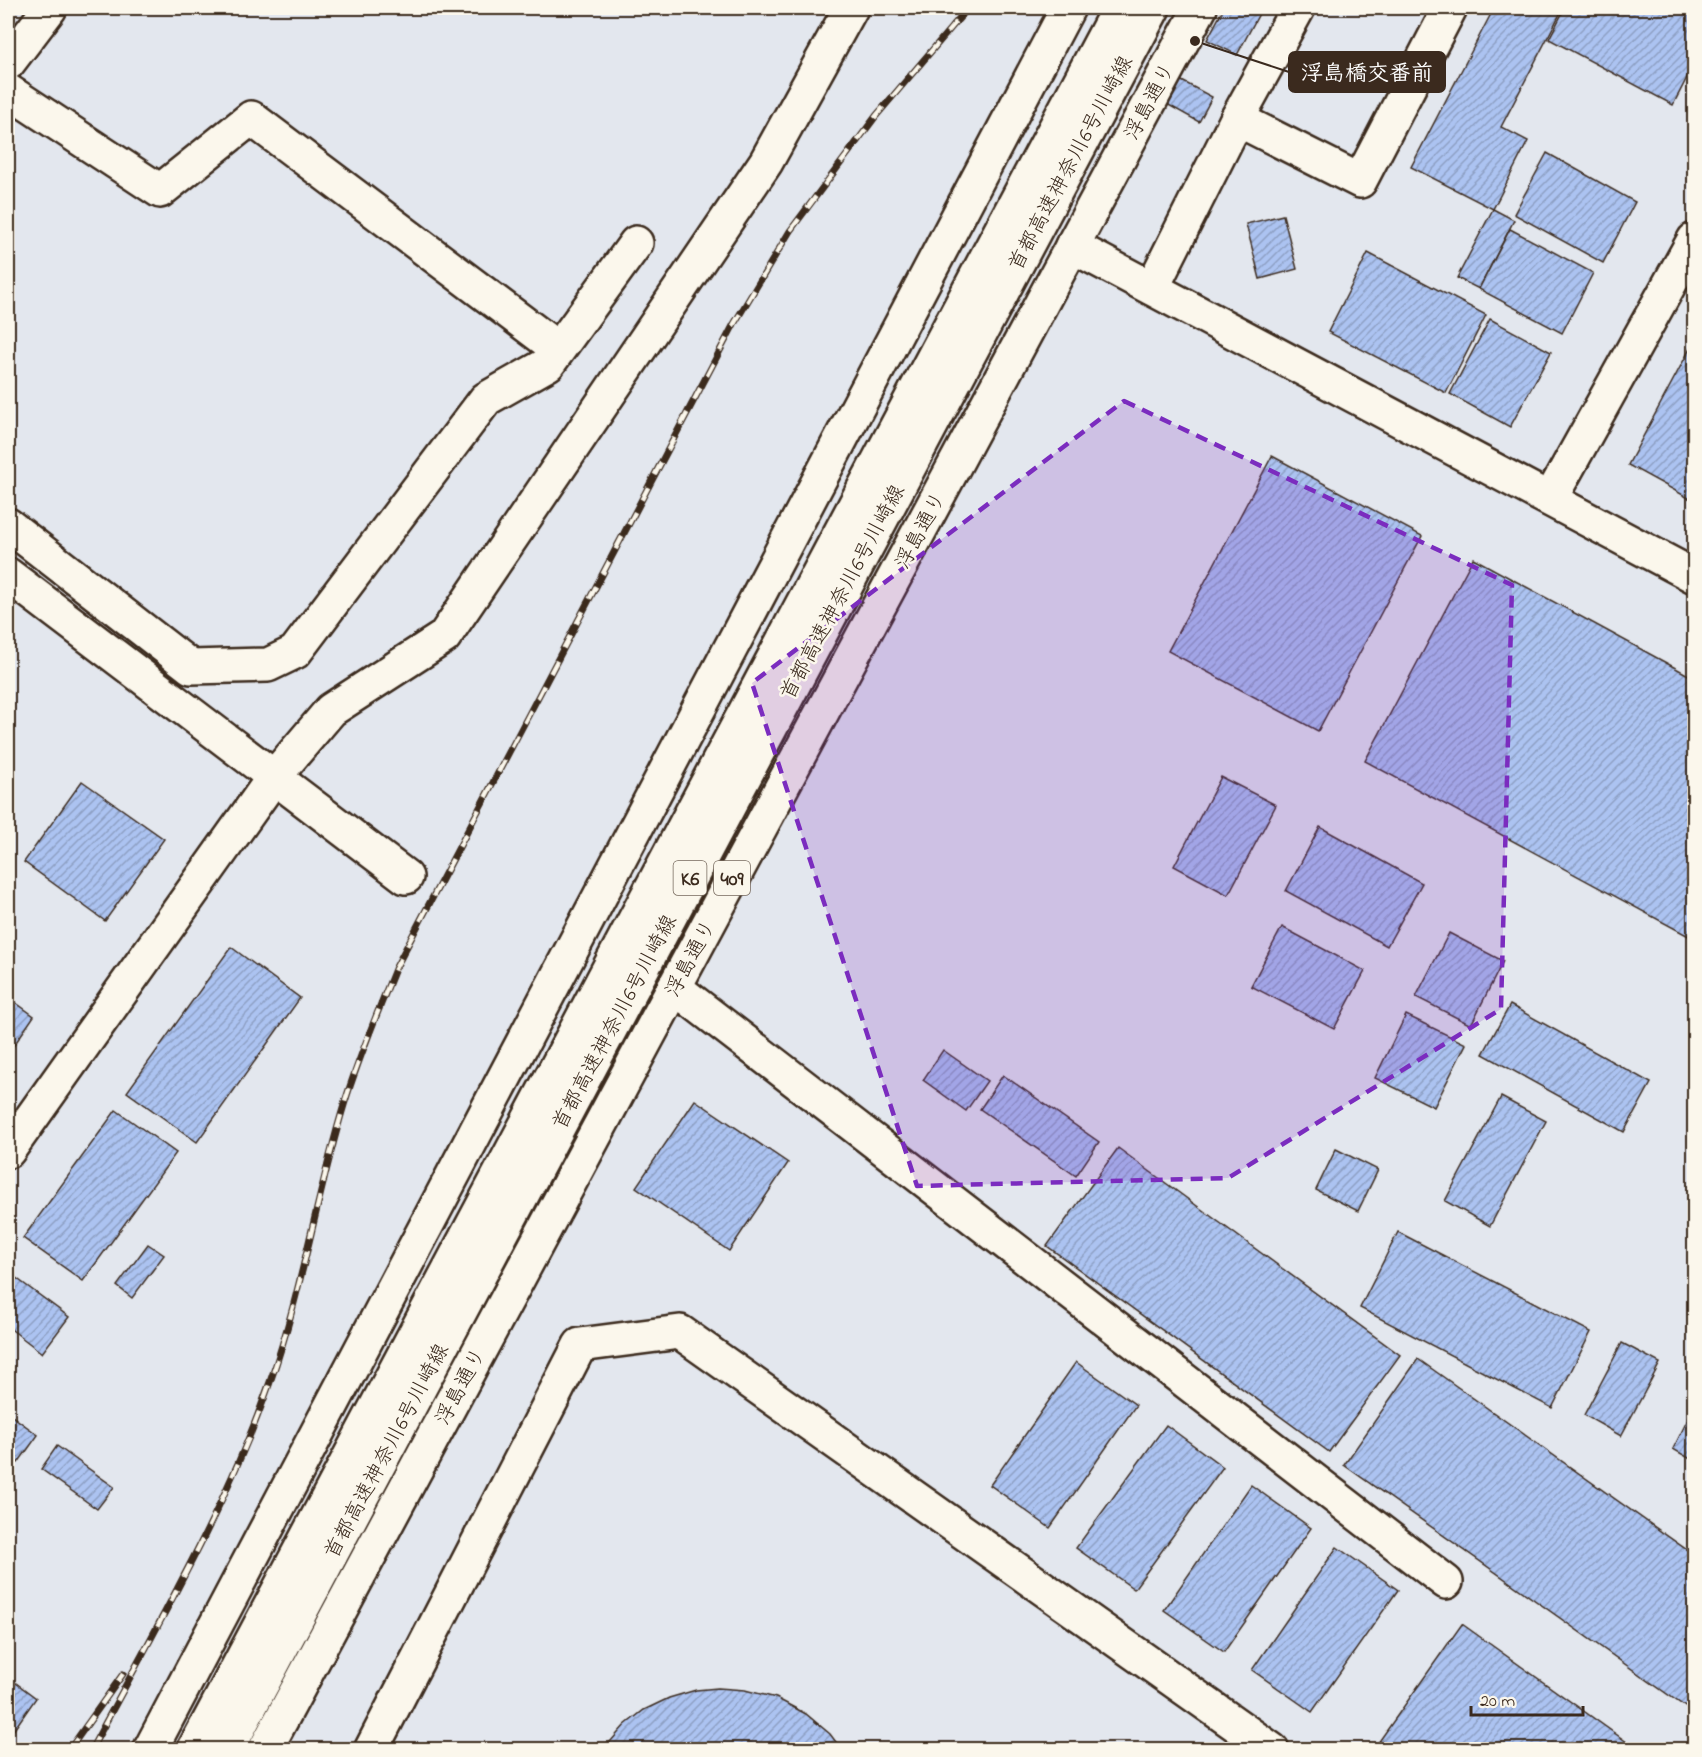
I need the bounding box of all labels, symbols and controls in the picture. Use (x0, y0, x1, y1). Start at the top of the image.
street label: 首都高速神奈川6号川崎線 (1002, 51, 1141, 277)
callout: 浮島橋交番前 (1289, 52, 1445, 92)
street label: 浮島通り (1118, 58, 1184, 146)
text: 浮島橋交番前 (1301, 59, 1433, 91)
street label: 首都高速神奈川6号川崎線 (774, 480, 913, 706)
street label: 浮島通り (889, 487, 955, 575)
road number: K6 (674, 861, 706, 895)
road number: 409 (714, 861, 750, 895)
street label: 首都高速神奈川6号川崎線 (546, 910, 685, 1136)
street label: 浮島通り (659, 915, 725, 1003)
street label: 首都高速神奈川6号川崎線 (318, 1339, 457, 1565)
street label: 浮島通り (429, 1343, 495, 1431)
scale bar (1471, 1679, 1584, 1717)
text: 20 m (1480, 1689, 1515, 1715)

